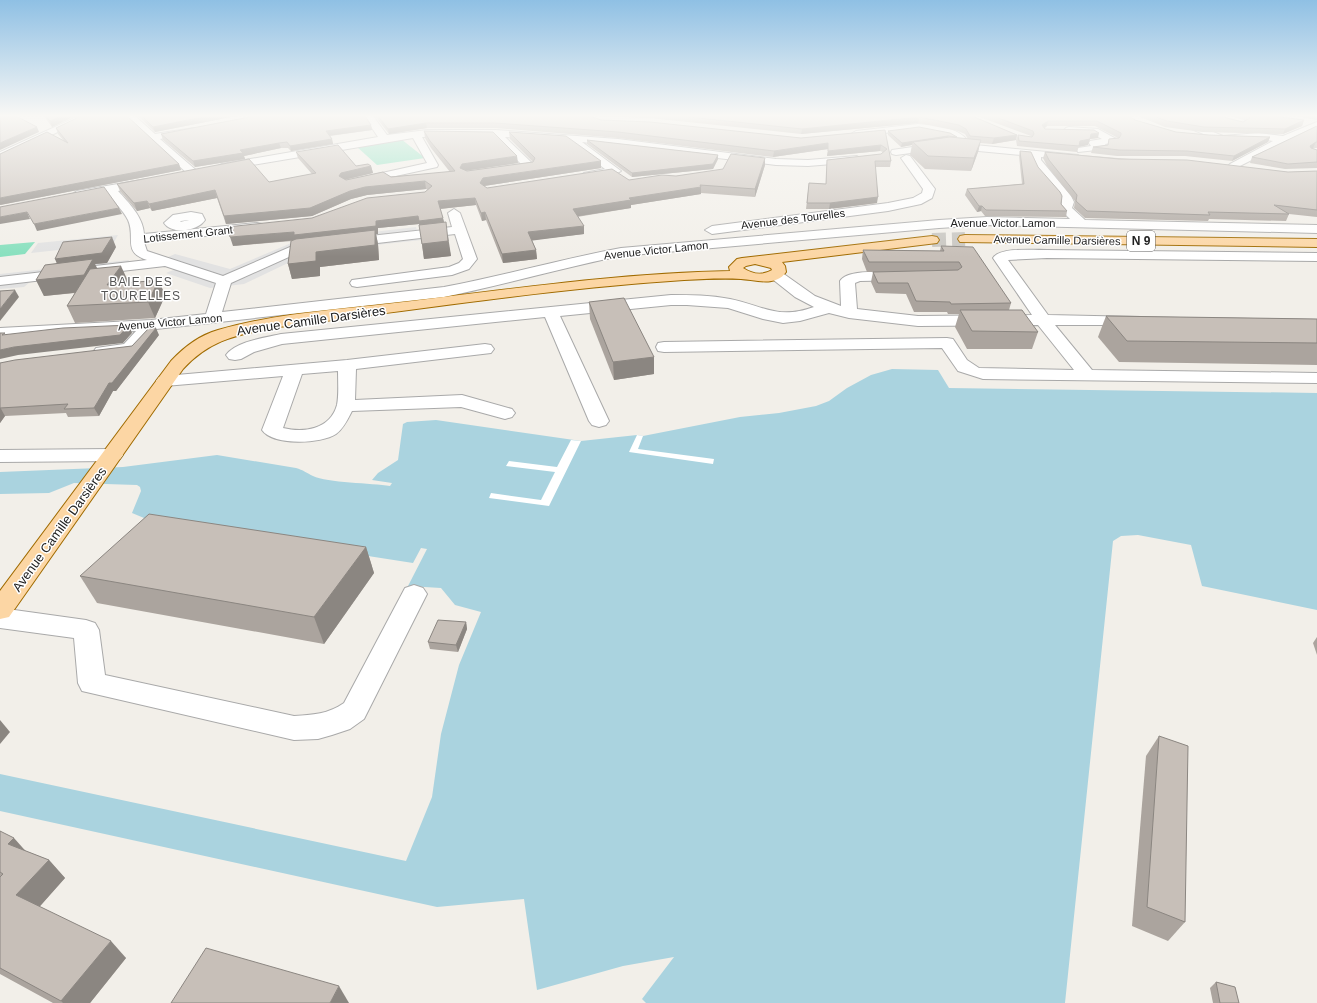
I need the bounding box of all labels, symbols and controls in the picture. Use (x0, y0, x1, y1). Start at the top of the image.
street label: Avenue des Tourelles (740, 207, 846, 231)
street label: Avenue Victor Lamon (951, 217, 1055, 229)
street label: Lotissement Grant (143, 223, 233, 245)
road number: N 9 (1127, 231, 1155, 251)
street label: Avenue Camille Darsières (993, 233, 1121, 247)
street label: Avenue Victor Lamon (603, 239, 709, 261)
district label: BAIE DES TOURELLES (101, 275, 181, 303)
street label: Avenue Camille Darsières (236, 303, 387, 338)
street label: Avenue Victor Lamon (117, 311, 223, 333)
street label: Avenue Camille Darsières (9, 464, 110, 594)

